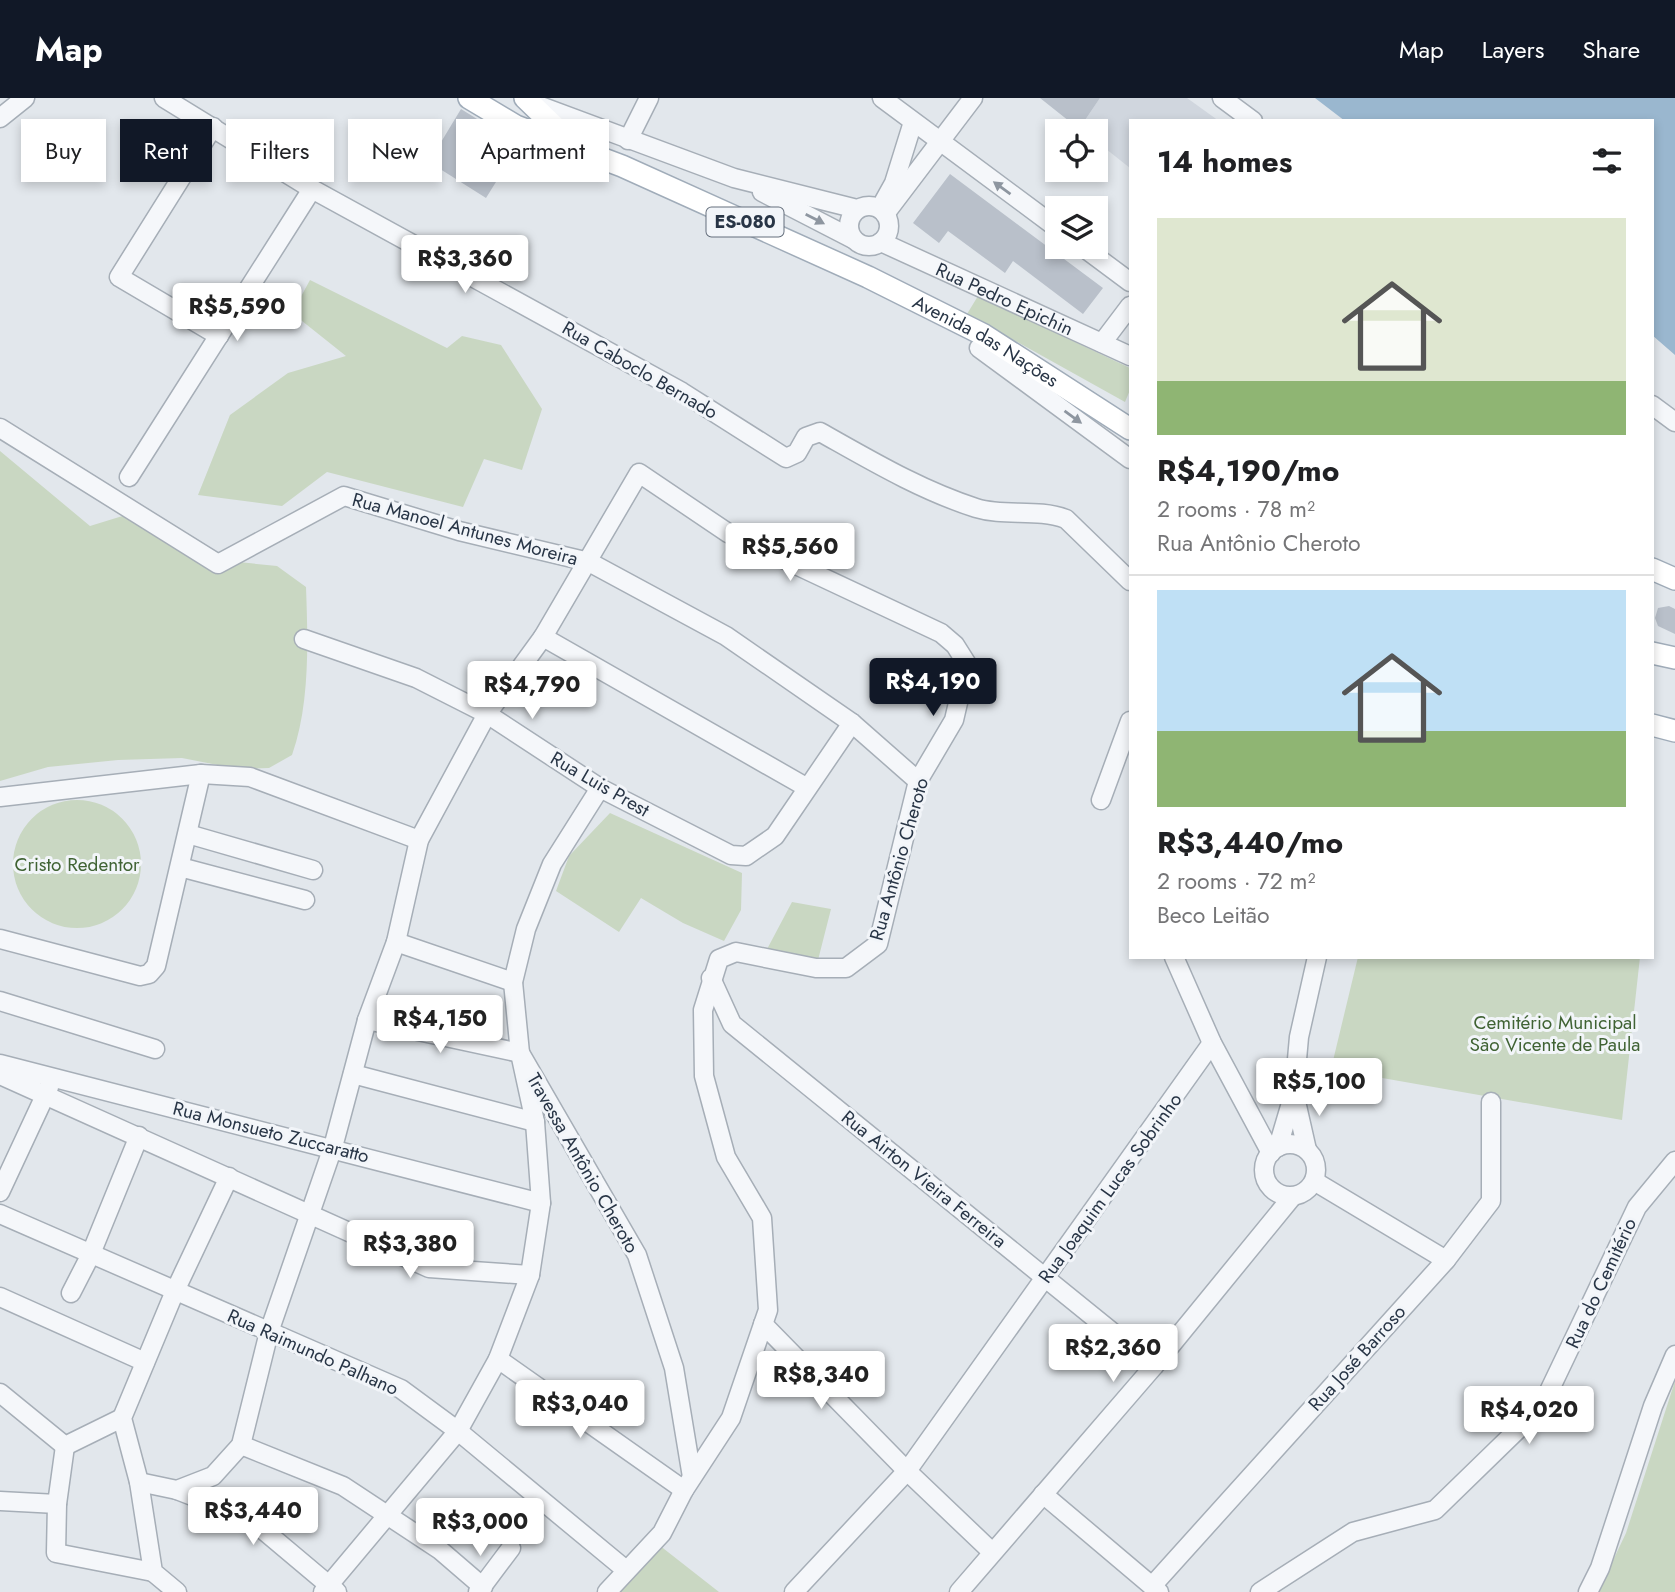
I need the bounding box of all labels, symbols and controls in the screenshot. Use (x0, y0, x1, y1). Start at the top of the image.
text: Map (35, 26, 103, 73)
text: Map (1399, 32, 1444, 67)
text: Layers (1482, 32, 1544, 67)
text: Share (1582, 32, 1640, 67)
chip: Buy (21, 119, 106, 182)
chip: Rent (120, 119, 212, 182)
chip: Filters (226, 119, 334, 182)
chip: New (348, 119, 442, 182)
chip: Apartment (456, 119, 609, 182)
map controls (1045, 119, 1108, 259)
button: locate (1045, 119, 1108, 182)
text: 14 homes (1157, 140, 1292, 183)
icon: filters (1588, 142, 1626, 180)
one-way arrow (993, 181, 1011, 195)
button: layers (1045, 196, 1108, 259)
road number: ES-080 (706, 208, 784, 237)
one-way arrow (805, 214, 825, 225)
pin: R$3,360 (400, 236, 530, 295)
text: R$3,360 (417, 241, 513, 275)
street label: Rua Pedro Epichin (932, 255, 1078, 342)
icon: home (1329, 263, 1455, 389)
pin: R$5,590 (172, 284, 302, 343)
street label: Avenida das Nações (908, 288, 1064, 393)
text: R$5,590 (189, 289, 285, 323)
street label: Rua Caboclo Bernado (557, 314, 723, 426)
one-way arrow (1064, 410, 1082, 424)
text: R$4,190/mo (1157, 449, 1339, 492)
street label: Rua Manoel Antunes Moreira (349, 486, 581, 572)
text: 2 rooms · 78 m² (1157, 492, 1315, 526)
pin: R$5,560 (725, 524, 855, 583)
text: Rua Antônio Cheroto (1157, 526, 1361, 560)
text: R$5,560 (742, 529, 838, 563)
icon: home (1329, 635, 1455, 761)
pin: R$4,190 (868, 658, 998, 718)
pin: R$4,790 (467, 662, 597, 721)
text: R$4,190 (885, 664, 981, 698)
text: R$4,790 (483, 667, 581, 701)
street label: Rua Luis Prest (546, 745, 655, 823)
street label: Rua Antônio Cheroto (863, 774, 935, 944)
text: R$3,440/mo (1157, 821, 1343, 864)
park label: Cristo Redentor (14, 851, 140, 878)
text: 2 rooms · 72 m² (1157, 864, 1316, 898)
text: Beco Leitão (1157, 898, 1270, 932)
pin: R$4,150 (375, 996, 505, 1055)
text: R$4,150 (393, 1001, 487, 1035)
park label: Cemitério Municipal São Vicente de Paula (1470, 1009, 1640, 1058)
pin: R$5,100 (1254, 1058, 1384, 1118)
text: R$5,100 (1272, 1064, 1366, 1098)
street label: Travessa Antônio Cheroto (520, 1068, 646, 1258)
street label: Rua Joaquim Lucas Sobrinho (1032, 1087, 1188, 1289)
street label: Rua Monsueto Zuccaratto (170, 1095, 372, 1169)
street label: Rua Airton Vieira Ferreira (836, 1104, 1012, 1254)
street label: Rua do Cemitério (1559, 1213, 1643, 1353)
pin: R$3,380 (345, 1220, 475, 1280)
text: R$3,380 (363, 1226, 457, 1260)
street label: Rua José Barroso (1302, 1299, 1412, 1417)
street label: Rua Raimundo Palhano (223, 1302, 403, 1402)
pin: R$2,360 (1048, 1324, 1178, 1384)
text: R$2,360 (1065, 1330, 1161, 1364)
pin: R$8,340 (756, 1352, 886, 1411)
text: R$8,340 (773, 1357, 869, 1391)
pin: R$3,040 (515, 1380, 645, 1440)
text: R$3,040 (531, 1386, 629, 1420)
pin: R$4,020 (1464, 1386, 1594, 1446)
text: R$4,020 (1480, 1392, 1578, 1426)
pin: R$3,440 (188, 1488, 318, 1547)
text: R$3,440 (204, 1493, 302, 1527)
pin: R$3,000 (415, 1498, 545, 1558)
text: R$3,000 (432, 1504, 528, 1538)

